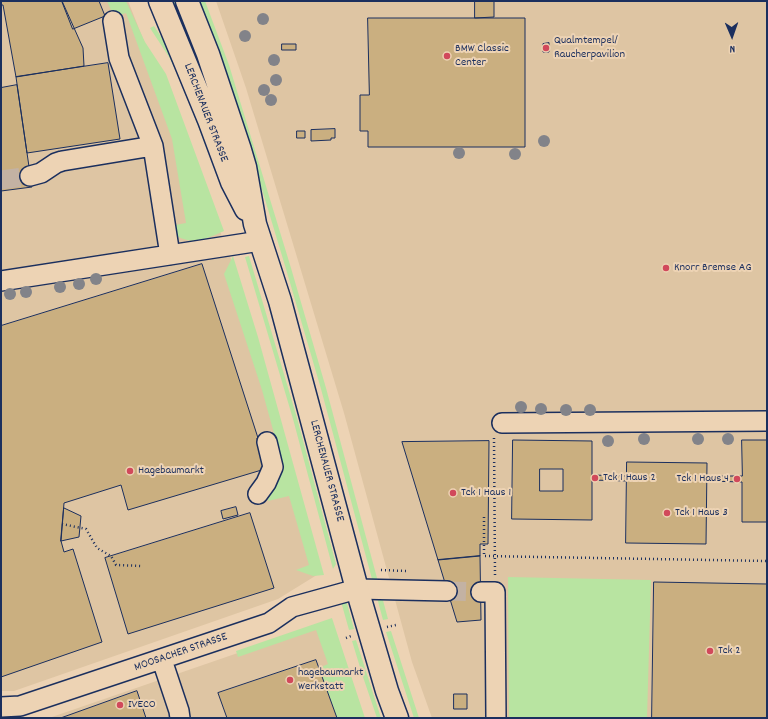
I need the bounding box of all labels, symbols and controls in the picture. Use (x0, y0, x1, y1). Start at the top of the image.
north arrow (712, 16, 752, 56)
place label: Qualmtempel/ Raucherpavilion (554, 34, 625, 62)
text: N (729, 40, 735, 56)
place label: BMW Classic Center (455, 42, 509, 70)
marker: Qualmtempel/ Raucherpavilion (541, 43, 551, 53)
marker: BMW Classic Center (442, 51, 452, 61)
street label: LERCHENAUER STRASSE (180, 62, 230, 164)
place label: Knorr Bremse AG (674, 261, 751, 275)
marker: Knorr Bremse AG (661, 263, 671, 273)
street label: LERCHENAUER STRASSE (306, 419, 346, 523)
place label: Hagebaumarkt (138, 464, 204, 478)
marker: Hagebaumarkt (125, 466, 135, 476)
place label: Tck 1 Haus 2 (603, 471, 656, 485)
place label: Tck 1 Haus 4 (677, 472, 729, 486)
marker: Tck 1 Haus 2 (590, 473, 600, 483)
marker: Tck 1 Haus 4 (732, 474, 742, 484)
place label: Tck 1 Haus 1 (461, 486, 511, 500)
marker: Tck 1 Haus 1 (448, 488, 458, 498)
place label: Tck 1 Haus 3 (675, 506, 728, 520)
marker: Tck 1 Haus 3 (662, 508, 672, 518)
street label: MOOSACHER STRASSE (133, 630, 229, 676)
place label: Tck 2 (718, 644, 741, 658)
marker: Tck 2 (705, 646, 715, 656)
place label: hagebaumarkt Werkstatt (298, 666, 363, 694)
marker: hagebaumarkt Werkstatt (285, 675, 295, 685)
place label: IVECO (128, 698, 156, 712)
marker: IVECO (115, 700, 125, 710)

